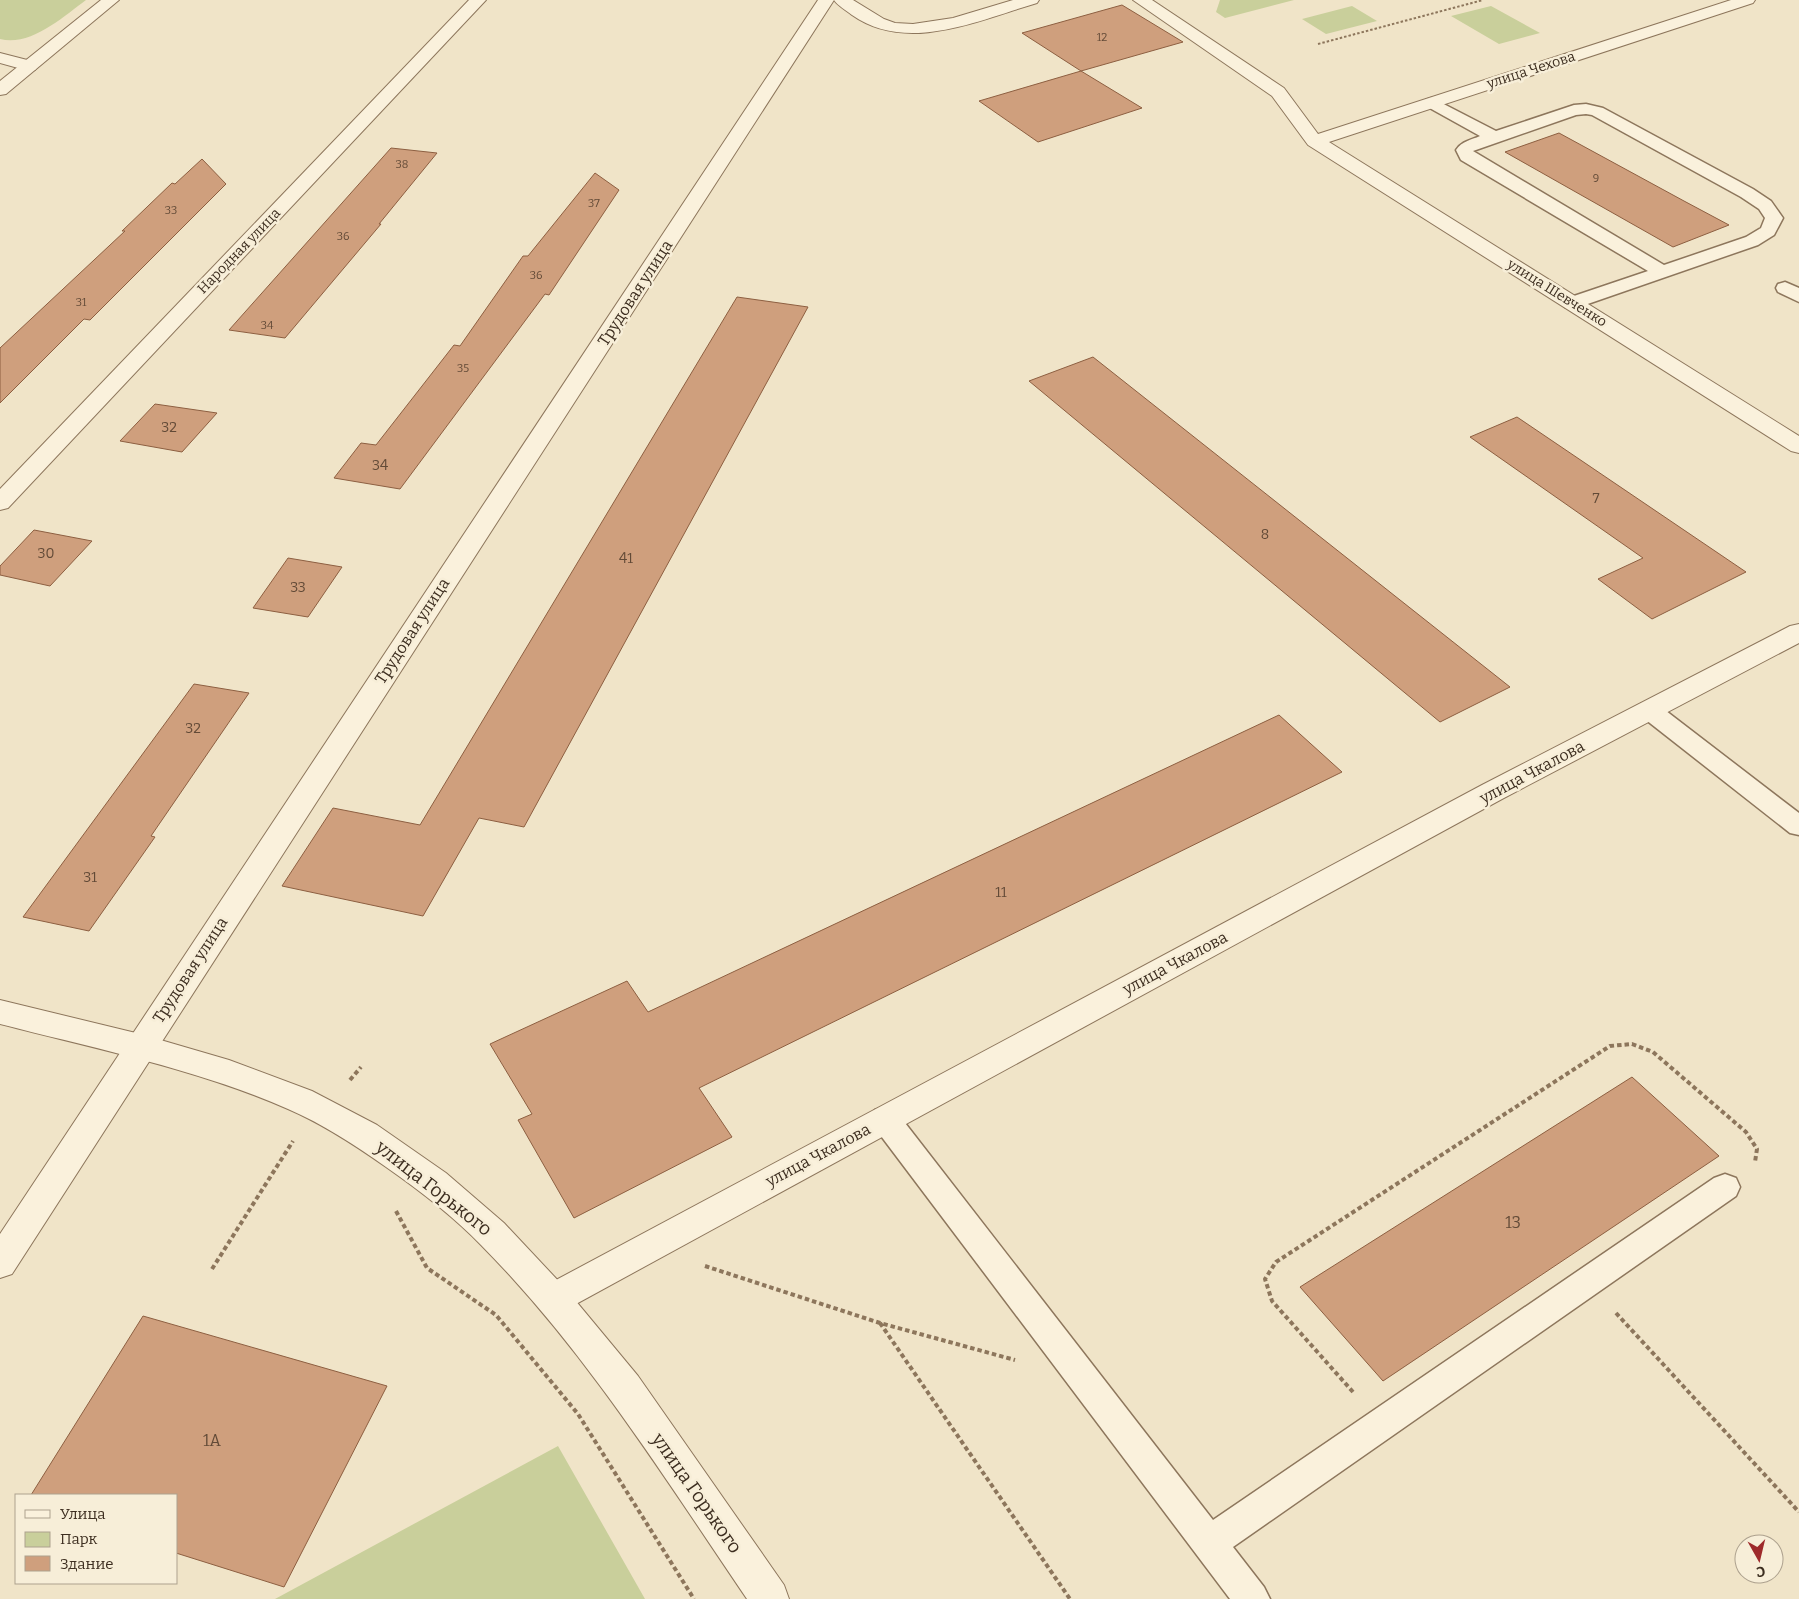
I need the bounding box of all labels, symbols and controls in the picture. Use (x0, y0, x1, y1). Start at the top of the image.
house number: 12 (1097, 31, 1107, 44)
street label: улица Чехова (1484, 48, 1577, 93)
house number: 38 (396, 158, 408, 171)
house number: 9 (1593, 172, 1599, 185)
house number: 37 (588, 197, 600, 210)
house number: 33 (165, 204, 177, 217)
street label: Народная улица (194, 205, 284, 297)
house number: 36 (337, 230, 349, 243)
street label: Трудовая улица (594, 236, 676, 349)
street label: улица Шевченко (1503, 255, 1610, 330)
house number: 36 (530, 269, 542, 282)
house number: 31 (76, 296, 87, 309)
house number: 34 (261, 319, 274, 332)
house number: 35 (457, 362, 469, 375)
house number: 32 (161, 419, 177, 436)
house number: 34 (372, 457, 388, 474)
house number: 7 (1592, 490, 1600, 507)
house number: 8 (1261, 526, 1269, 543)
house number: 30 (38, 545, 54, 562)
house number: 41 (619, 550, 633, 567)
street label: Трудовая улица (371, 574, 453, 687)
house number: 33 (290, 579, 306, 596)
house number: 32 (185, 720, 201, 737)
street label: улица Чкалова (1475, 736, 1588, 808)
house number: 31 (83, 869, 97, 886)
house number: 11 (995, 884, 1007, 901)
street label: Трудовая улица (149, 913, 231, 1026)
street label: улица Чкалова (1118, 927, 1231, 999)
street label: улица Чкалова (761, 1119, 874, 1191)
street label: улица Горького (370, 1135, 497, 1241)
house number: 13 (1505, 1213, 1521, 1232)
street label: улица Горького (646, 1428, 747, 1558)
house number: 1А (203, 1431, 222, 1450)
legend (15, 1494, 178, 1584)
text: Улица (60, 1505, 106, 1523)
text: Парк (60, 1530, 98, 1548)
north arrow (1734, 1534, 1784, 1584)
text: Здание (60, 1555, 114, 1573)
text: С (1755, 1562, 1766, 1580)

